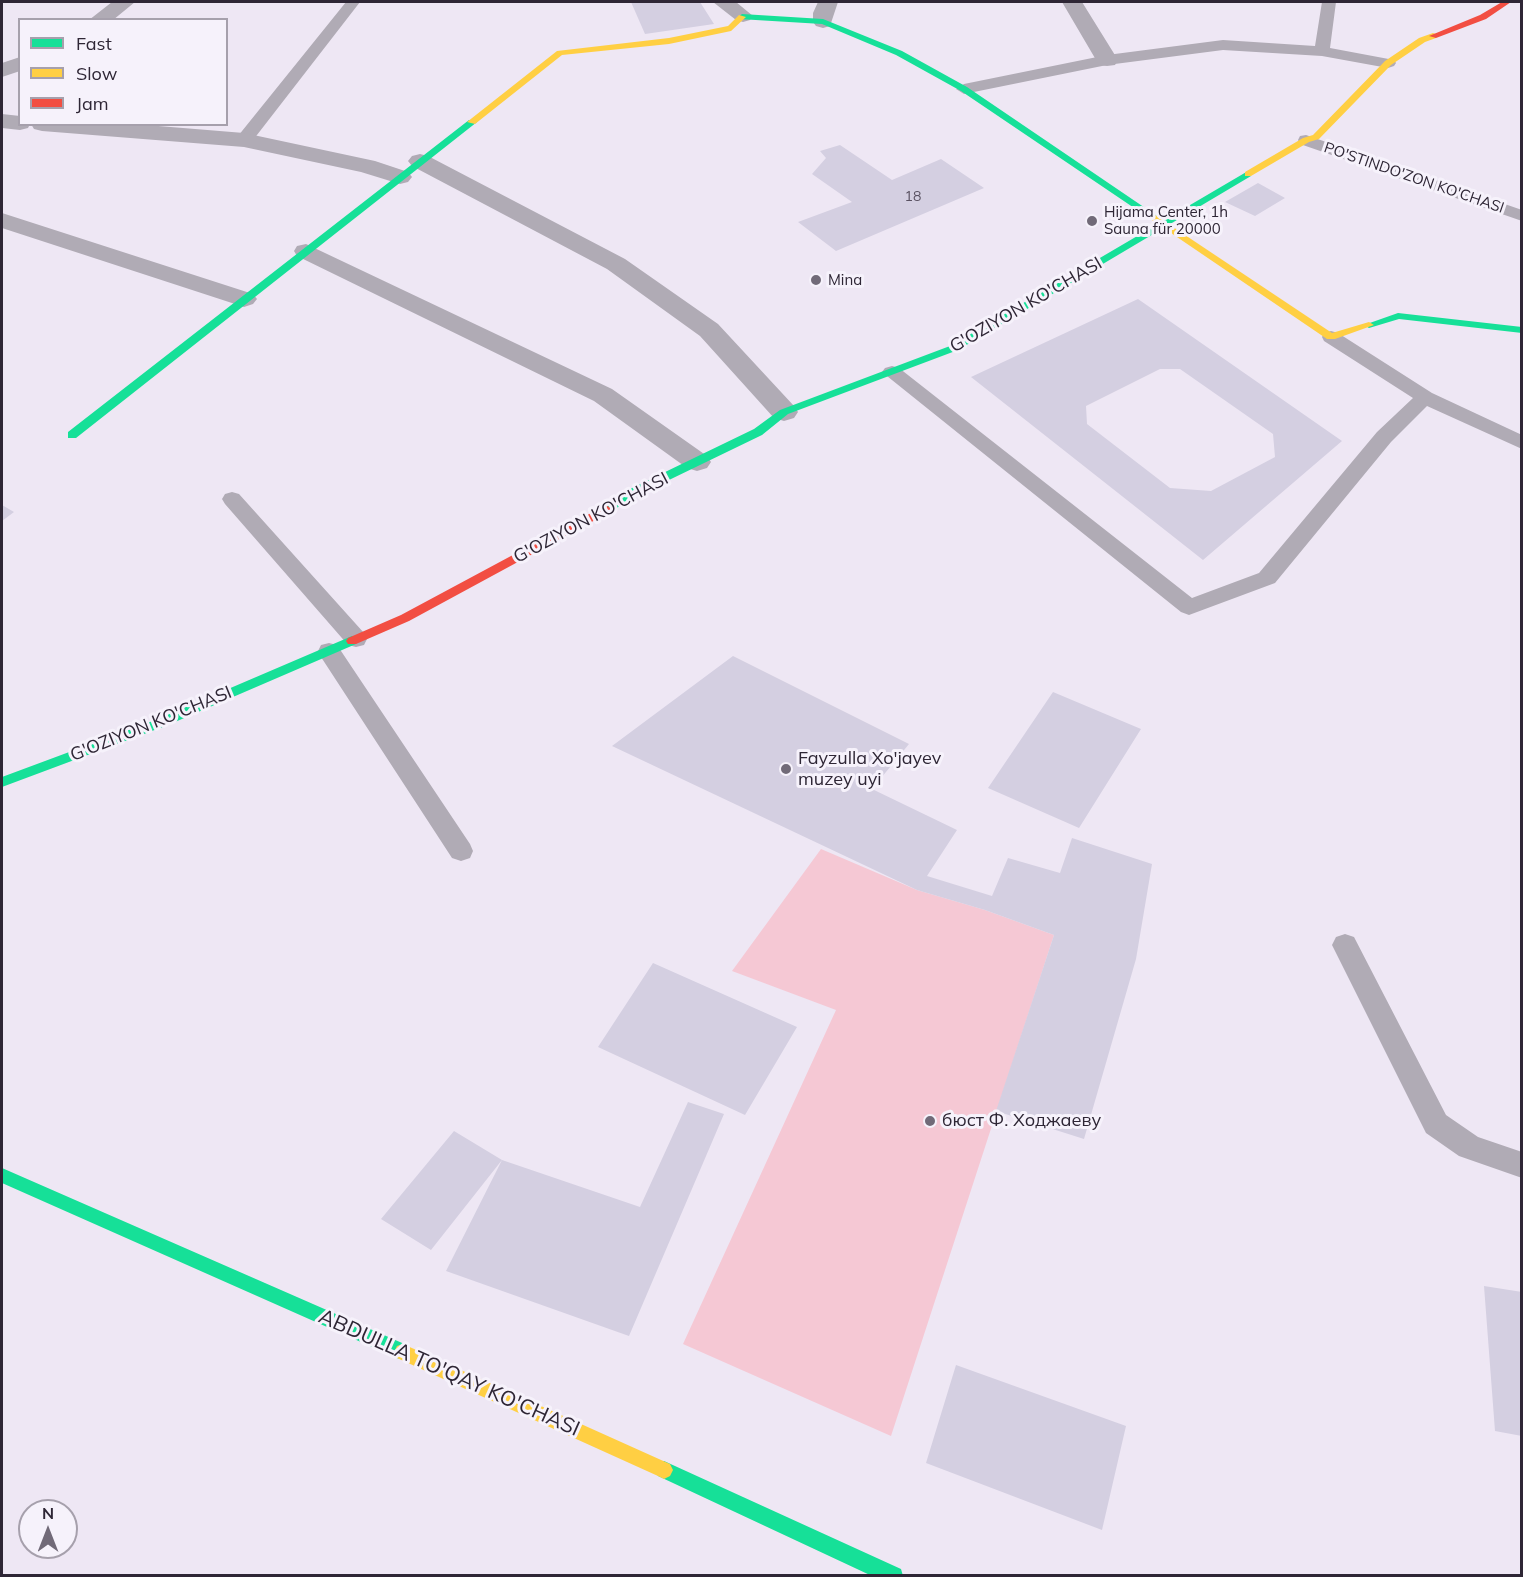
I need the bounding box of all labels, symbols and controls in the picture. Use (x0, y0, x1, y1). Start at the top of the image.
legend (18, 18, 228, 126)
text: Fast (76, 32, 112, 55)
text: Slow (76, 62, 117, 85)
text: Jam (76, 92, 109, 115)
street label: PO'STINDO'ZON KO'CHASI (1322, 139, 1506, 217)
house number: 18 (905, 189, 921, 205)
place label: Hijama Center, 1h Sauna für 20000 (1104, 203, 1228, 238)
marker: Hijama Center, 1h Sauna für 20000 (1085, 214, 1099, 228)
street label: G'OZIYON KO'CHASI (946, 253, 1106, 357)
place label: Mina (828, 271, 862, 289)
marker: Mina (809, 273, 823, 287)
street label: G'OZIYON KO'CHASI (510, 468, 672, 568)
street label: G'OZIYON KO'CHASI (67, 682, 235, 766)
place label: Fayzulla Xo'jayev muzey uyi (798, 748, 941, 790)
marker: Fayzulla Xo'jayev muzey uyi (779, 762, 793, 776)
place label: бюст Ф. Ходжаеву (942, 1110, 1101, 1132)
marker: бюст Ф. Ходжаеву (923, 1114, 937, 1128)
street label: ABDULLA TO'QAY KO'CHASI (315, 1304, 583, 1442)
north arrow (18, 1499, 78, 1559)
text: N (42, 1503, 54, 1523)

